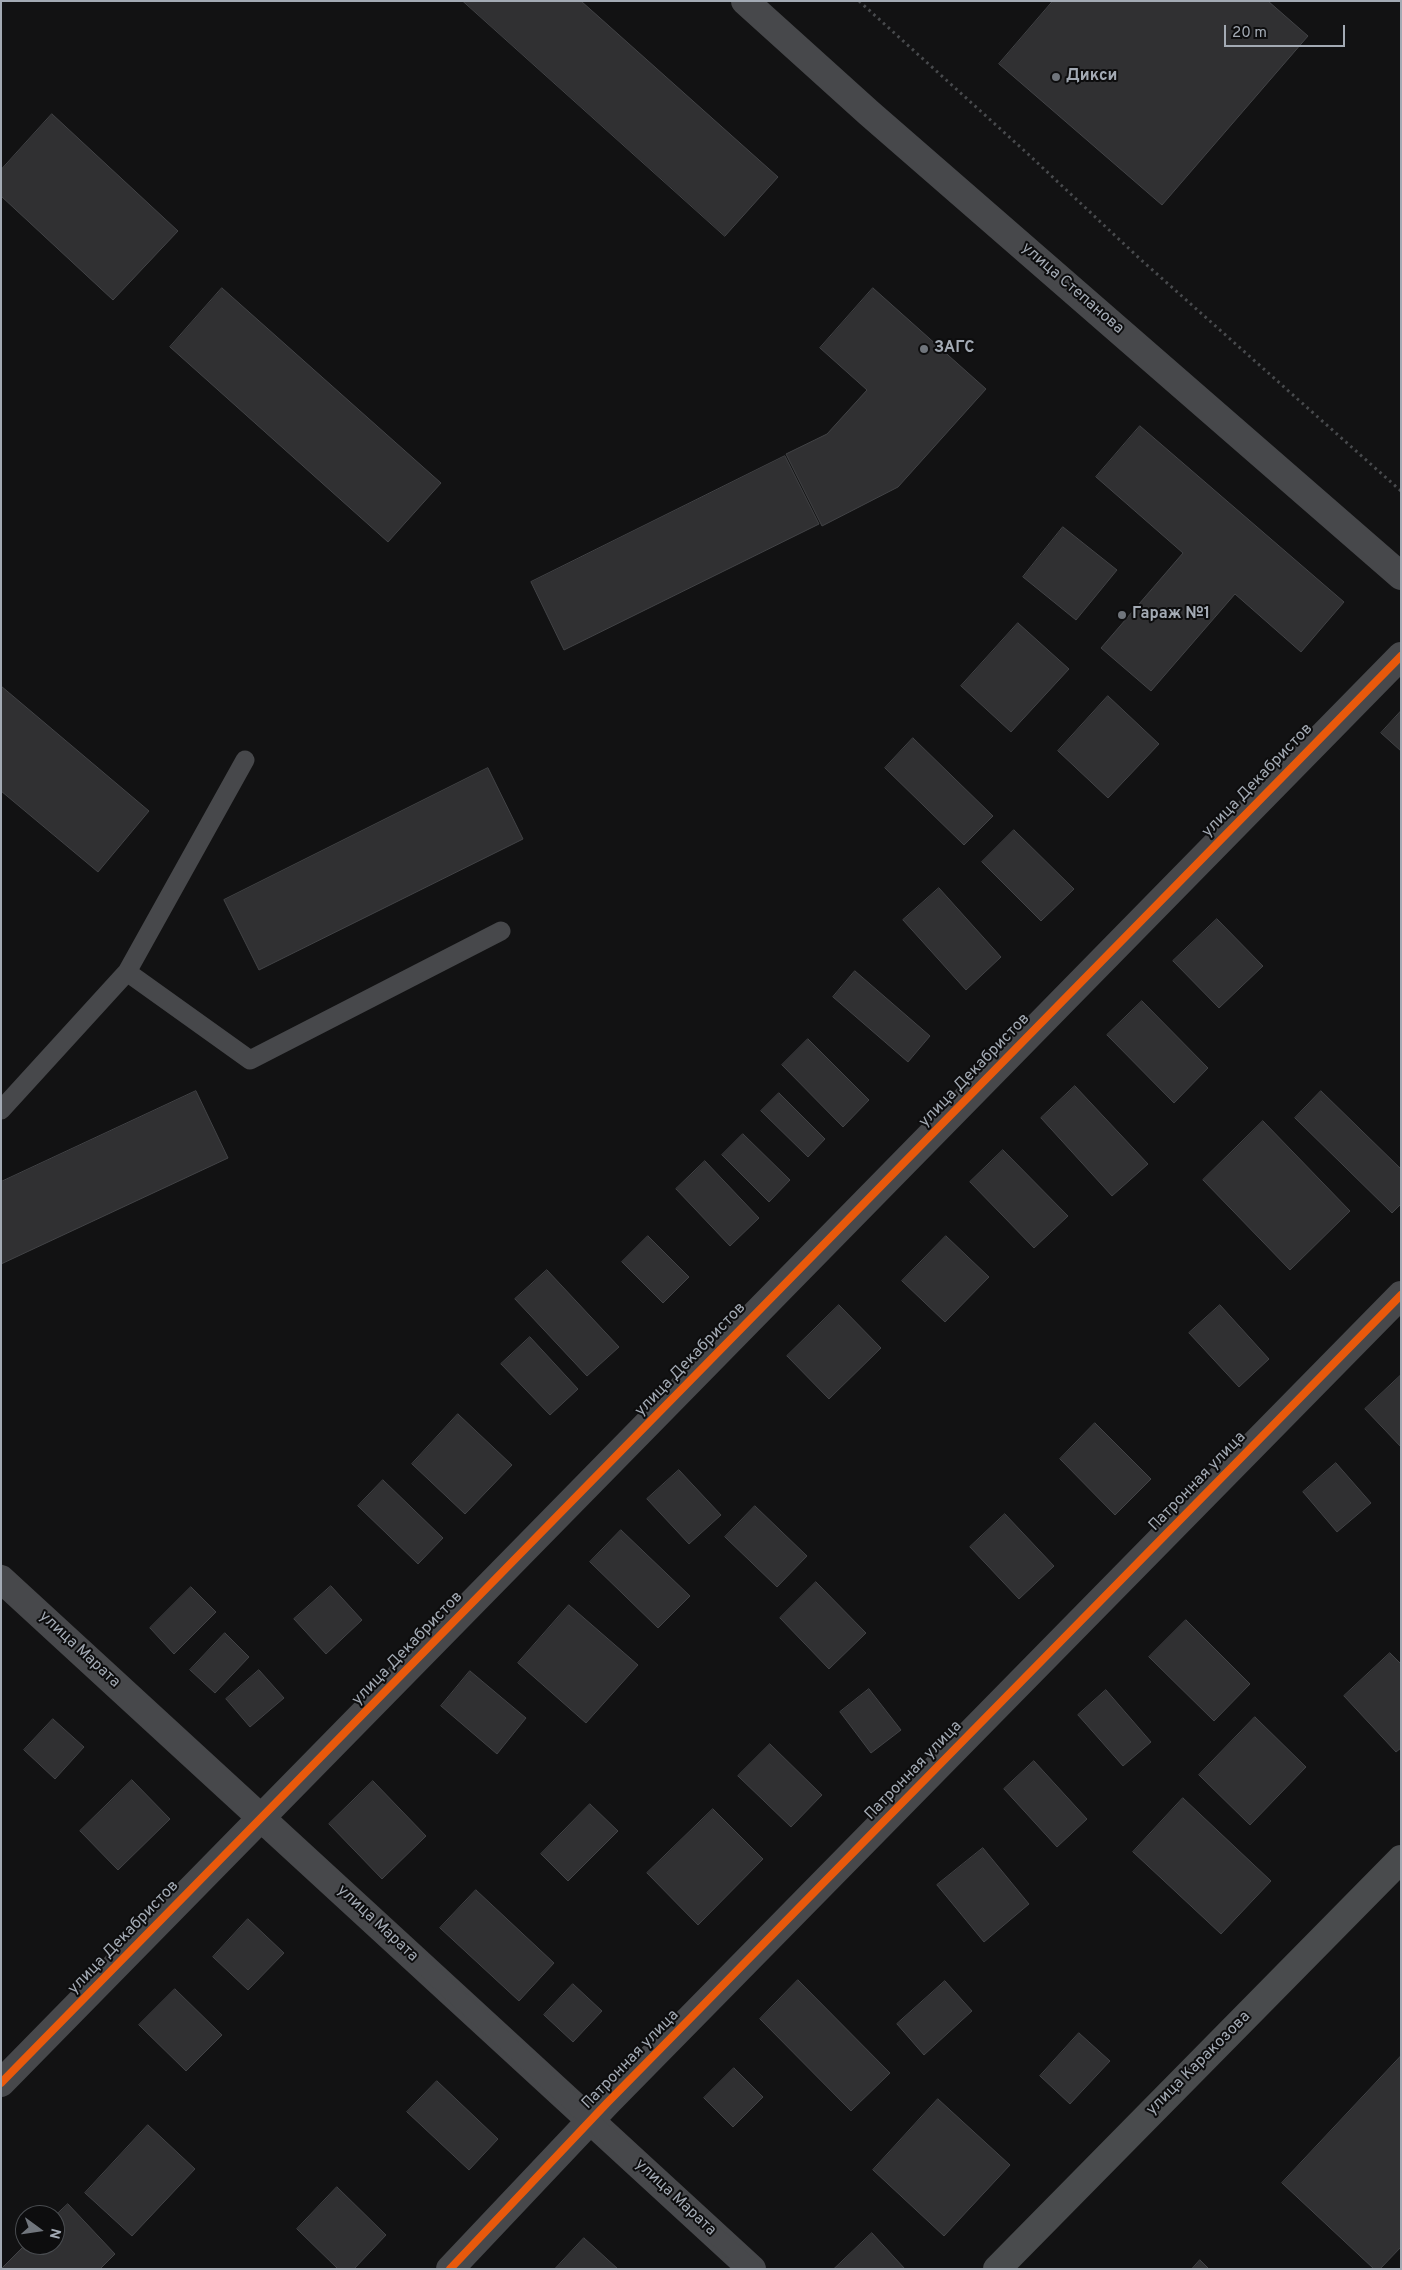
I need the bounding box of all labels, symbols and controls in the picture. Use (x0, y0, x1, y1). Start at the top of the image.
scale bar (1227, 15, 1348, 47)
text: 20 m (1232, 24, 1267, 43)
place label: Дикси (1066, 67, 1117, 87)
marker: Дикси (1050, 71, 1062, 83)
street label: улица Степанова (1017, 239, 1127, 339)
place label: ЗАГС (934, 339, 975, 359)
marker: ЗАГС (918, 343, 930, 355)
place label: Гараж №1 (1132, 605, 1210, 625)
marker: Гараж №1 (1116, 609, 1128, 621)
street label: улица Декабристов (1199, 720, 1317, 842)
street label: улица Декабристов (916, 1010, 1034, 1132)
street label: улица Декабристов (632, 1299, 750, 1421)
street label: Патронная улица (1146, 1428, 1250, 1536)
street label: улица Декабристов (349, 1588, 467, 1710)
street label: улица Марата (34, 1607, 124, 1693)
street label: Патронная улица (862, 1717, 966, 1825)
street label: улица Декабристов (65, 1877, 183, 1999)
street label: улица Марата (332, 1881, 422, 1967)
street label: Патронная улица (579, 2006, 683, 2114)
street label: улица Каракозова (1143, 2008, 1255, 2120)
street label: улица Марата (630, 2155, 720, 2241)
north arrow (15, 2205, 65, 2255)
text: N (45, 2227, 64, 2240)

